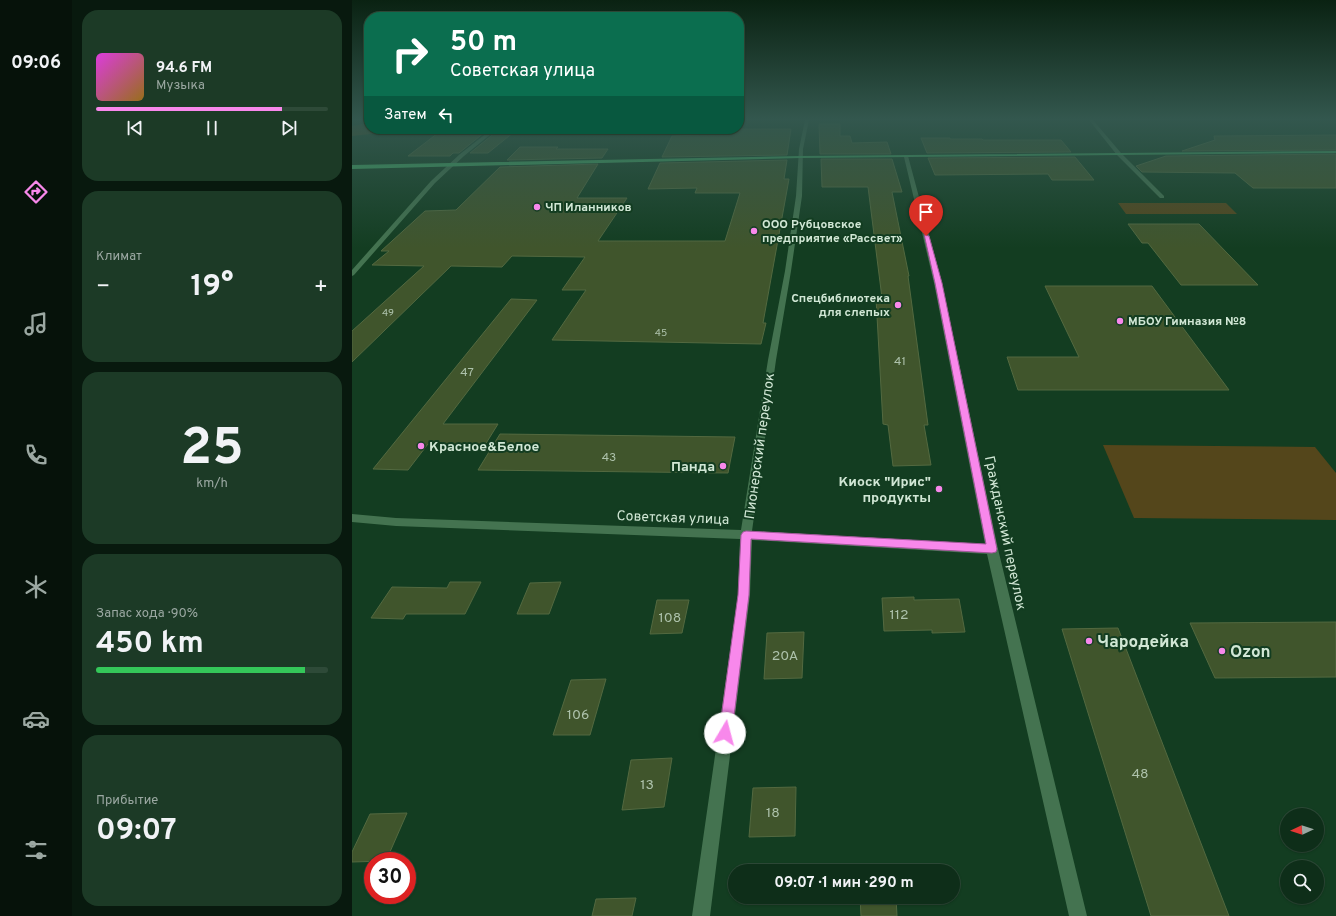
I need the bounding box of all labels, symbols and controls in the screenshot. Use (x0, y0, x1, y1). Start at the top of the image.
text: 50 m (450, 25, 517, 61)
icon: right (384, 28, 436, 80)
text: 09:06 (11, 52, 61, 75)
text: 94.6 FM (156, 59, 212, 78)
text: Советская улица (450, 60, 595, 83)
text: Музыка (156, 78, 205, 94)
icon: left (435, 104, 457, 126)
text: Затем (384, 106, 427, 125)
icon: previous (124, 117, 146, 139)
icon: pause (201, 117, 223, 139)
icon: next (278, 117, 300, 139)
icon: directions (22, 178, 50, 206)
pin (909, 195, 943, 236)
place label: ЧП Иланников (545, 200, 632, 216)
icon: arrive (915, 201, 937, 223)
marker: ЧП Иланников (532, 202, 542, 212)
place label: ООО Рубцовское предприятие «Рассвет» (762, 217, 903, 247)
marker: ООО Рубцовское предприятие «Рассвет» (749, 226, 759, 236)
text: Климат (96, 249, 142, 265)
text: 19° (191, 269, 233, 306)
text: − (96, 274, 110, 301)
text: + (314, 274, 328, 301)
place label: Спецбиблиотека для слепых (791, 291, 890, 321)
marker: Спецбиблиотека для слепых (893, 300, 903, 310)
house number: 49 (382, 307, 394, 320)
icon: music (22, 310, 50, 338)
place label: МБОУ Гимназия №8 (1128, 314, 1246, 330)
marker: МБОУ Гимназия №8 (1115, 316, 1125, 326)
house number: 45 (655, 327, 667, 340)
house number: 41 (894, 354, 906, 370)
house number: 47 (460, 365, 474, 381)
street label: Пионерский переулок (742, 372, 779, 521)
text: 25 (180, 417, 244, 483)
place label: Красное&Белое (429, 439, 540, 456)
icon: phone (22, 441, 50, 469)
marker: Красное&Белое (416, 441, 426, 451)
house number: 43 (602, 450, 616, 466)
street label: Гражданский переулок (980, 454, 1029, 612)
place label: Панда (671, 459, 715, 476)
marker: Панда (718, 461, 728, 471)
place label: Киоск "Ирис" продукты (838, 474, 931, 507)
text: km/h (196, 476, 228, 492)
marker: Киоск "Ирис" продукты (934, 484, 944, 494)
street label: Советская улица (616, 508, 730, 529)
icon: climate (22, 573, 50, 601)
text: Запас хода · 90% (96, 606, 198, 622)
house number: 112 (889, 607, 909, 624)
house number: 108 (659, 610, 681, 627)
text: 450 km (96, 626, 204, 663)
place label: Чародейка (1097, 632, 1189, 654)
marker: Чародейка (1084, 636, 1094, 646)
place label: Ozon (1230, 642, 1271, 664)
marker: Ozon (1217, 646, 1227, 656)
house number: 20А (772, 648, 798, 665)
icon: car (22, 705, 50, 733)
house number: 106 (567, 707, 589, 724)
position arrow (704, 712, 746, 754)
house number: 48 (1131, 766, 1149, 783)
house number: 13 (640, 777, 654, 794)
text: Прибытие (96, 793, 158, 809)
house number: 18 (766, 805, 780, 822)
north arrow (1280, 808, 1324, 852)
map controls (1280, 808, 1324, 904)
text: 09:07 (96, 813, 177, 850)
icon: filters (22, 836, 50, 864)
speed limit sign: 30 (364, 852, 416, 904)
button: search (1280, 860, 1324, 904)
text: 09:07 · 1 мин · 290 m (774, 874, 914, 893)

